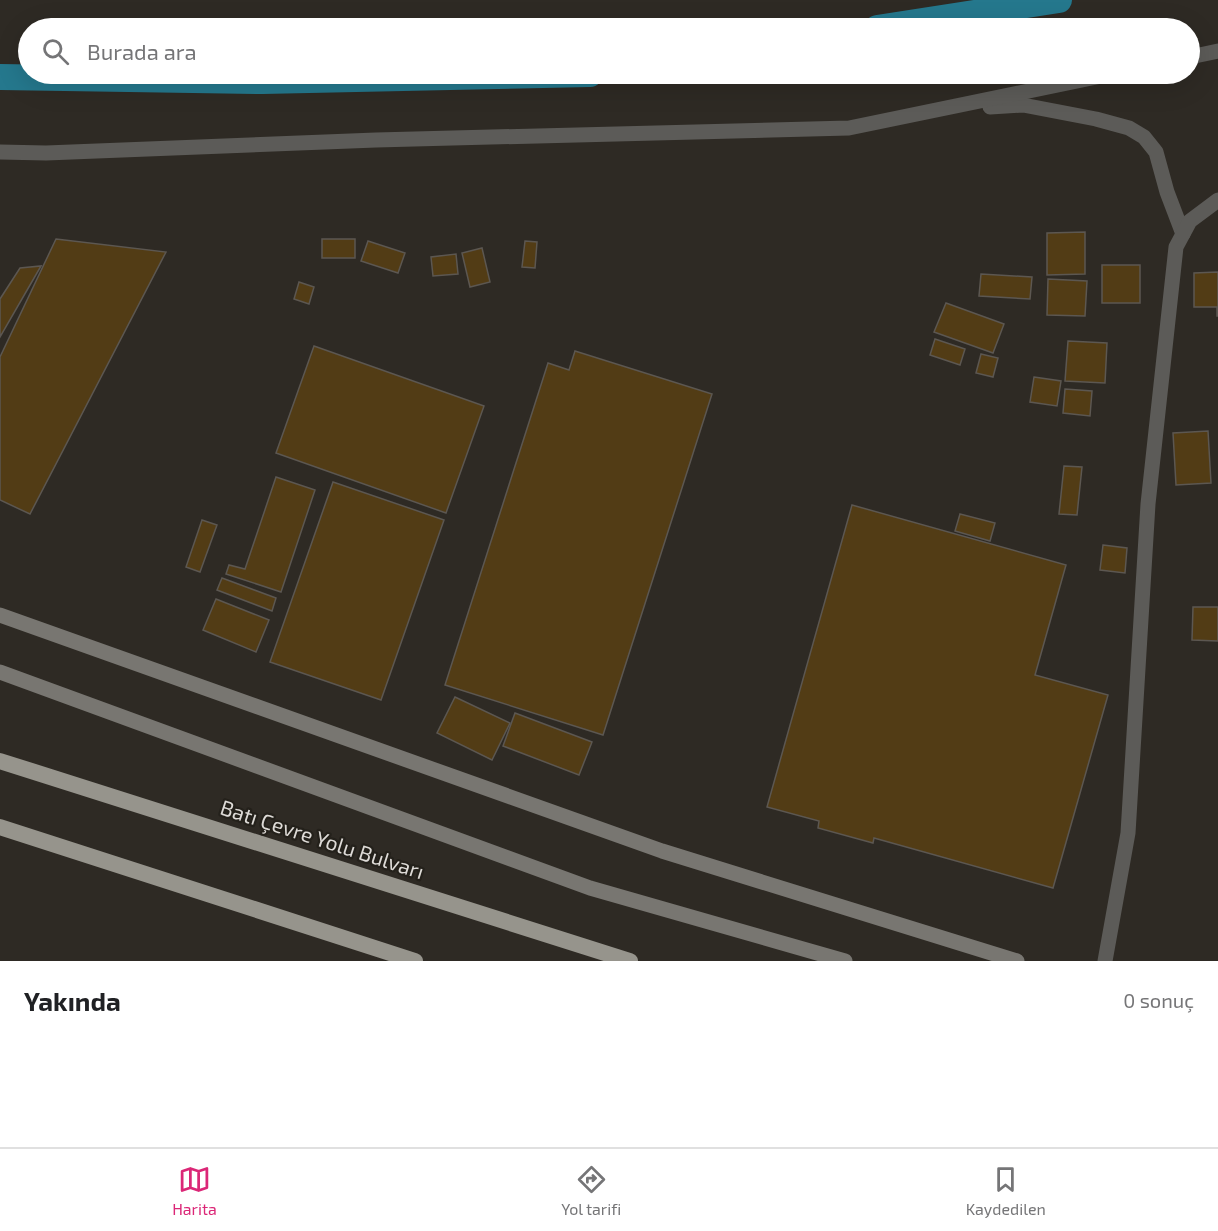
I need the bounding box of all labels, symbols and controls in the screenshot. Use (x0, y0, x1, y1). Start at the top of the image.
search box (18, 18, 1200, 84)
icon: search (39, 35, 72, 68)
text: Burada ara (87, 38, 197, 64)
street label: Batı Çevre Yolu Bulvarı (217, 794, 427, 885)
text: Yakında (24, 985, 121, 1016)
text: 0 sonuç (1123, 988, 1194, 1012)
tab: Harita (172, 1163, 217, 1218)
tab: Yol tarifi (561, 1163, 621, 1218)
tab: Kaydedilen (966, 1163, 1046, 1218)

